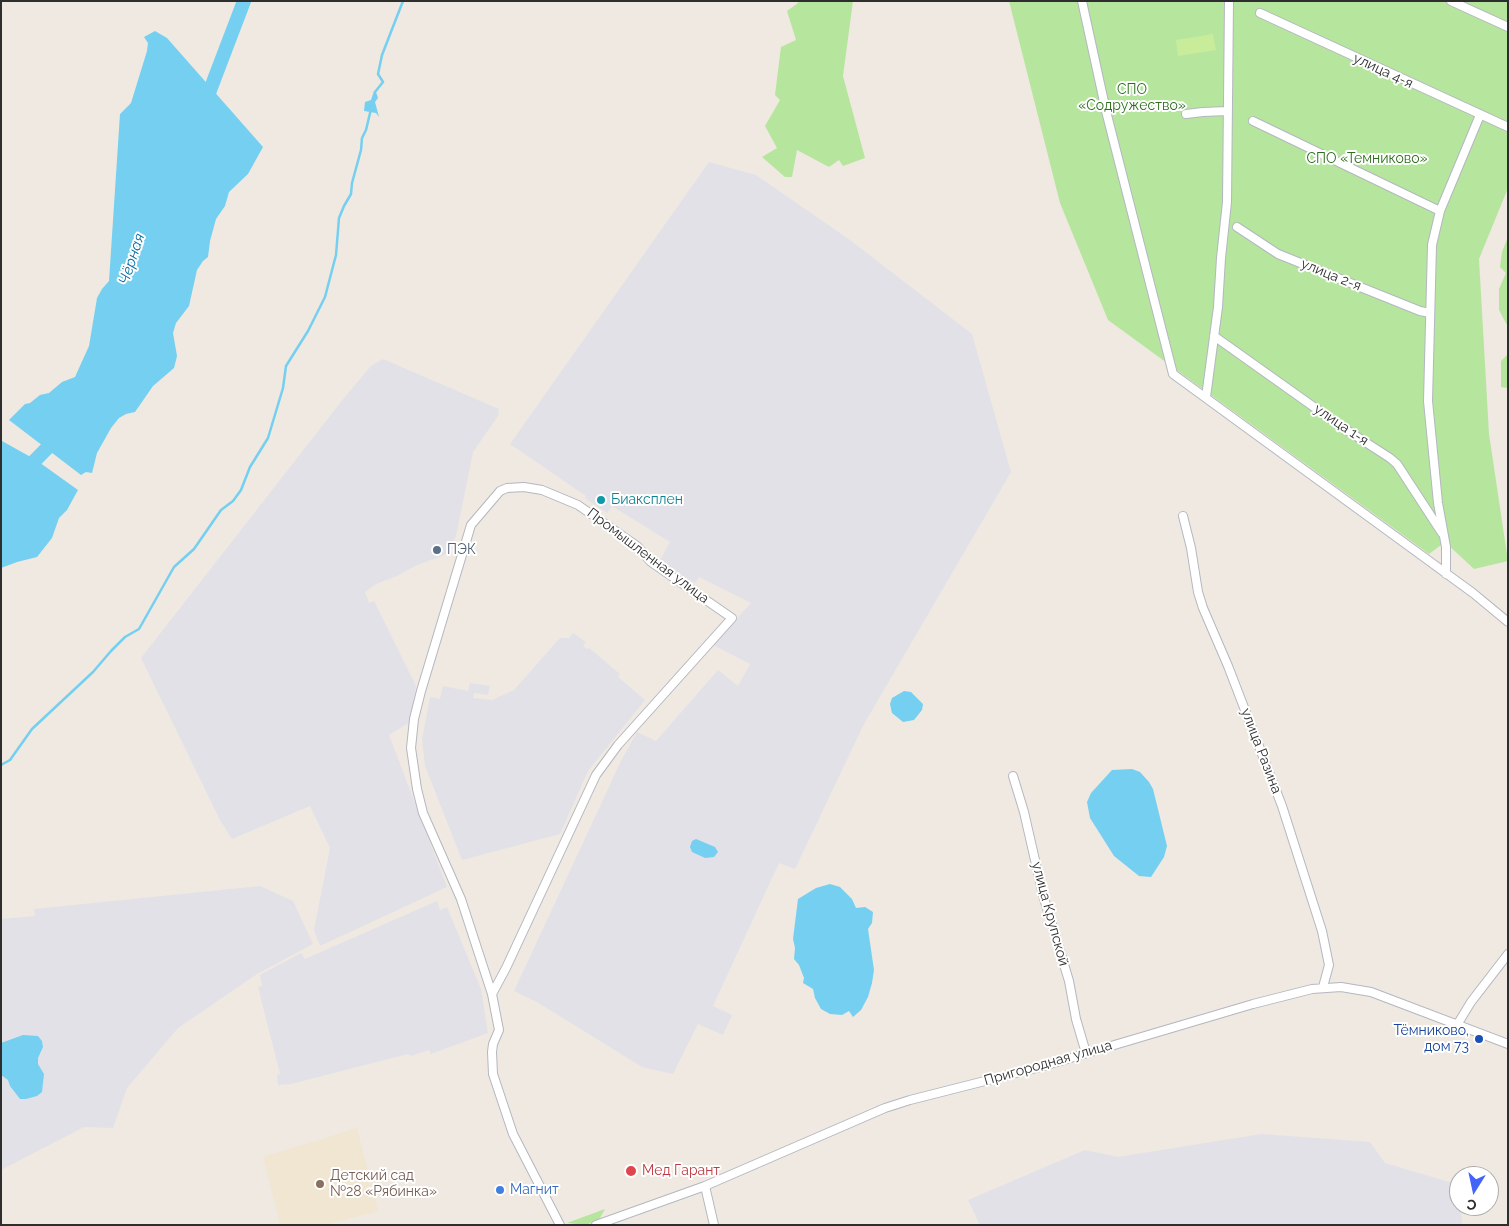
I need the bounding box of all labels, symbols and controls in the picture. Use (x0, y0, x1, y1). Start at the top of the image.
street label: улица 4-я (1350, 50, 1416, 92)
park label: СПО «Содружество» (1078, 82, 1186, 114)
park label: СПО «Темниково» (1306, 151, 1428, 167)
water label: Чёрная (115, 231, 149, 287)
street label: улица 2-я (1298, 255, 1364, 295)
street label: улица 1-я (1311, 401, 1371, 449)
place label: Биаксплен (611, 492, 683, 508)
marker: Биаксплен (595, 494, 607, 506)
street label: Промышленная улица (584, 505, 712, 607)
place label: ПЭК (447, 542, 476, 558)
marker: ПЭК (431, 544, 443, 556)
street label: улица Разина (1237, 706, 1285, 796)
street label: улица Крупской (1028, 860, 1072, 968)
place label: Тёмниково, дом 73 (1394, 1023, 1469, 1056)
marker: Тёмниково, дом 73 (1473, 1033, 1485, 1045)
street label: Пригородная улица (982, 1037, 1114, 1089)
place label: Мед Гарант (642, 1163, 720, 1179)
marker: Мед Гарант (624, 1164, 638, 1178)
north arrow (1449, 1166, 1499, 1216)
place label: Детский сад №28 «Рябинка» (330, 1168, 437, 1200)
marker: Детский сад №28 «Рябинка» (314, 1178, 326, 1190)
place label: Магнит (510, 1182, 559, 1198)
marker: Магнит (494, 1184, 506, 1196)
text: С (1465, 1196, 1478, 1214)

